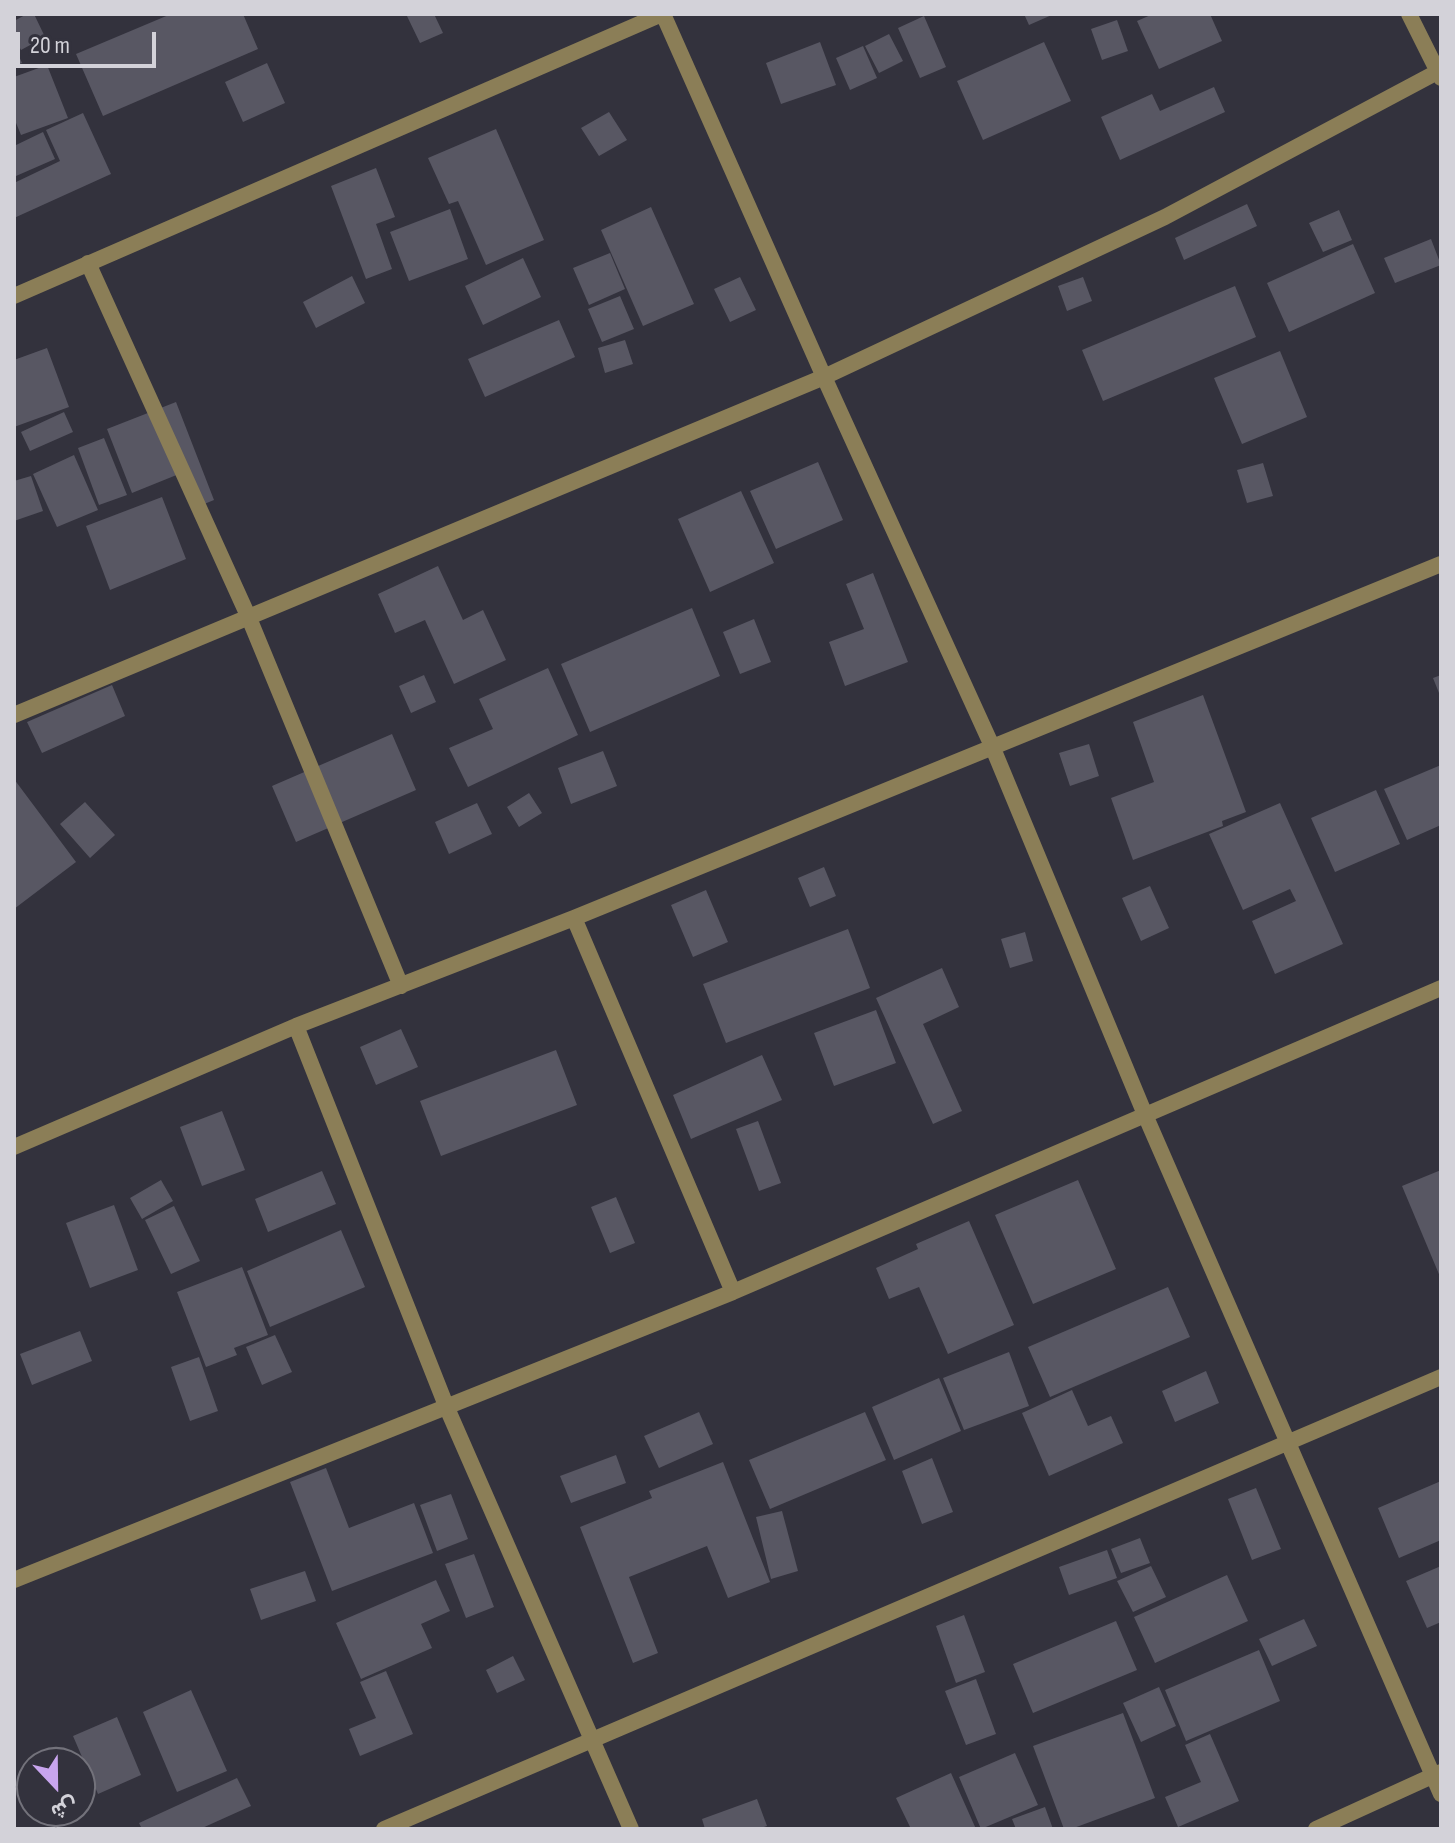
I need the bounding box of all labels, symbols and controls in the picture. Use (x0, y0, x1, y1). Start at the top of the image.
scale bar (20, 16, 160, 66)
text: 20 m (30, 31, 70, 60)
north arrow (16, 1747, 96, 1827)
text: ش (47, 1790, 82, 1825)

